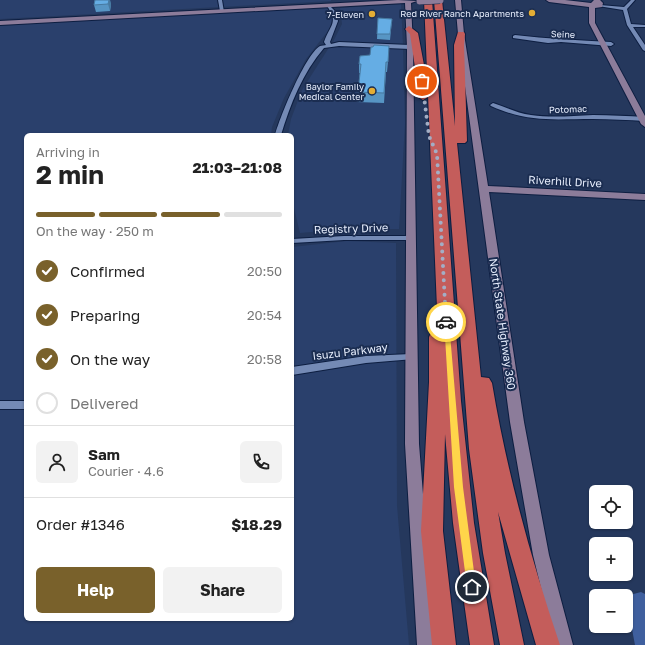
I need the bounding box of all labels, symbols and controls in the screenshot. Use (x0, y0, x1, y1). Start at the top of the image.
place label: Red River Ranch Apartments (400, 8, 524, 19)
marker: Red River Ranch Apartments (527, 8, 537, 18)
place label: 7-Eleven (327, 9, 364, 20)
marker: 7-Eleven (367, 9, 377, 19)
street label: Seine (551, 28, 575, 40)
pin (405, 64, 439, 98)
icon: bag (411, 70, 433, 92)
place label: Baylor Family Medical Center (299, 81, 364, 102)
marker: Baylor Family Medical Center (367, 86, 377, 96)
street label: Potomac (549, 103, 587, 115)
text: Arriving in (36, 144, 100, 160)
text: 21:03–21:08 (192, 158, 282, 176)
text: 2 min (36, 159, 104, 190)
street label: Riverhill Drive (528, 173, 602, 189)
street label: Registry Drive (314, 220, 388, 236)
text: On the way · 250 m (36, 223, 154, 239)
street label: North State Highway 360 (487, 257, 519, 391)
icon: check (36, 260, 58, 282)
text: Confirmed (70, 262, 145, 280)
text: 20:50 (247, 263, 282, 279)
courier (426, 302, 466, 342)
icon: check (36, 304, 58, 326)
text: Preparing (70, 306, 140, 324)
text: 20:54 (247, 307, 282, 323)
icon: car (435, 311, 457, 333)
street label: Isuzu Parkway (312, 340, 388, 362)
icon: check (36, 348, 58, 370)
text: On the way (70, 350, 150, 368)
text: 20:58 (247, 351, 282, 367)
text: Delivered (70, 394, 138, 412)
button: person (36, 441, 78, 483)
button: phone (240, 441, 282, 483)
text: Sam (88, 445, 120, 463)
text: Courier · 4.6 (88, 463, 164, 479)
map controls (589, 485, 633, 633)
button: locate (589, 485, 633, 529)
text: Order #1346 (36, 515, 125, 533)
text: $18.29 (231, 515, 282, 533)
button: + (589, 537, 633, 581)
button: Help (36, 567, 155, 613)
button: Share (163, 567, 282, 613)
pin (455, 570, 489, 604)
icon: home (461, 576, 483, 598)
button: − (589, 589, 633, 633)

